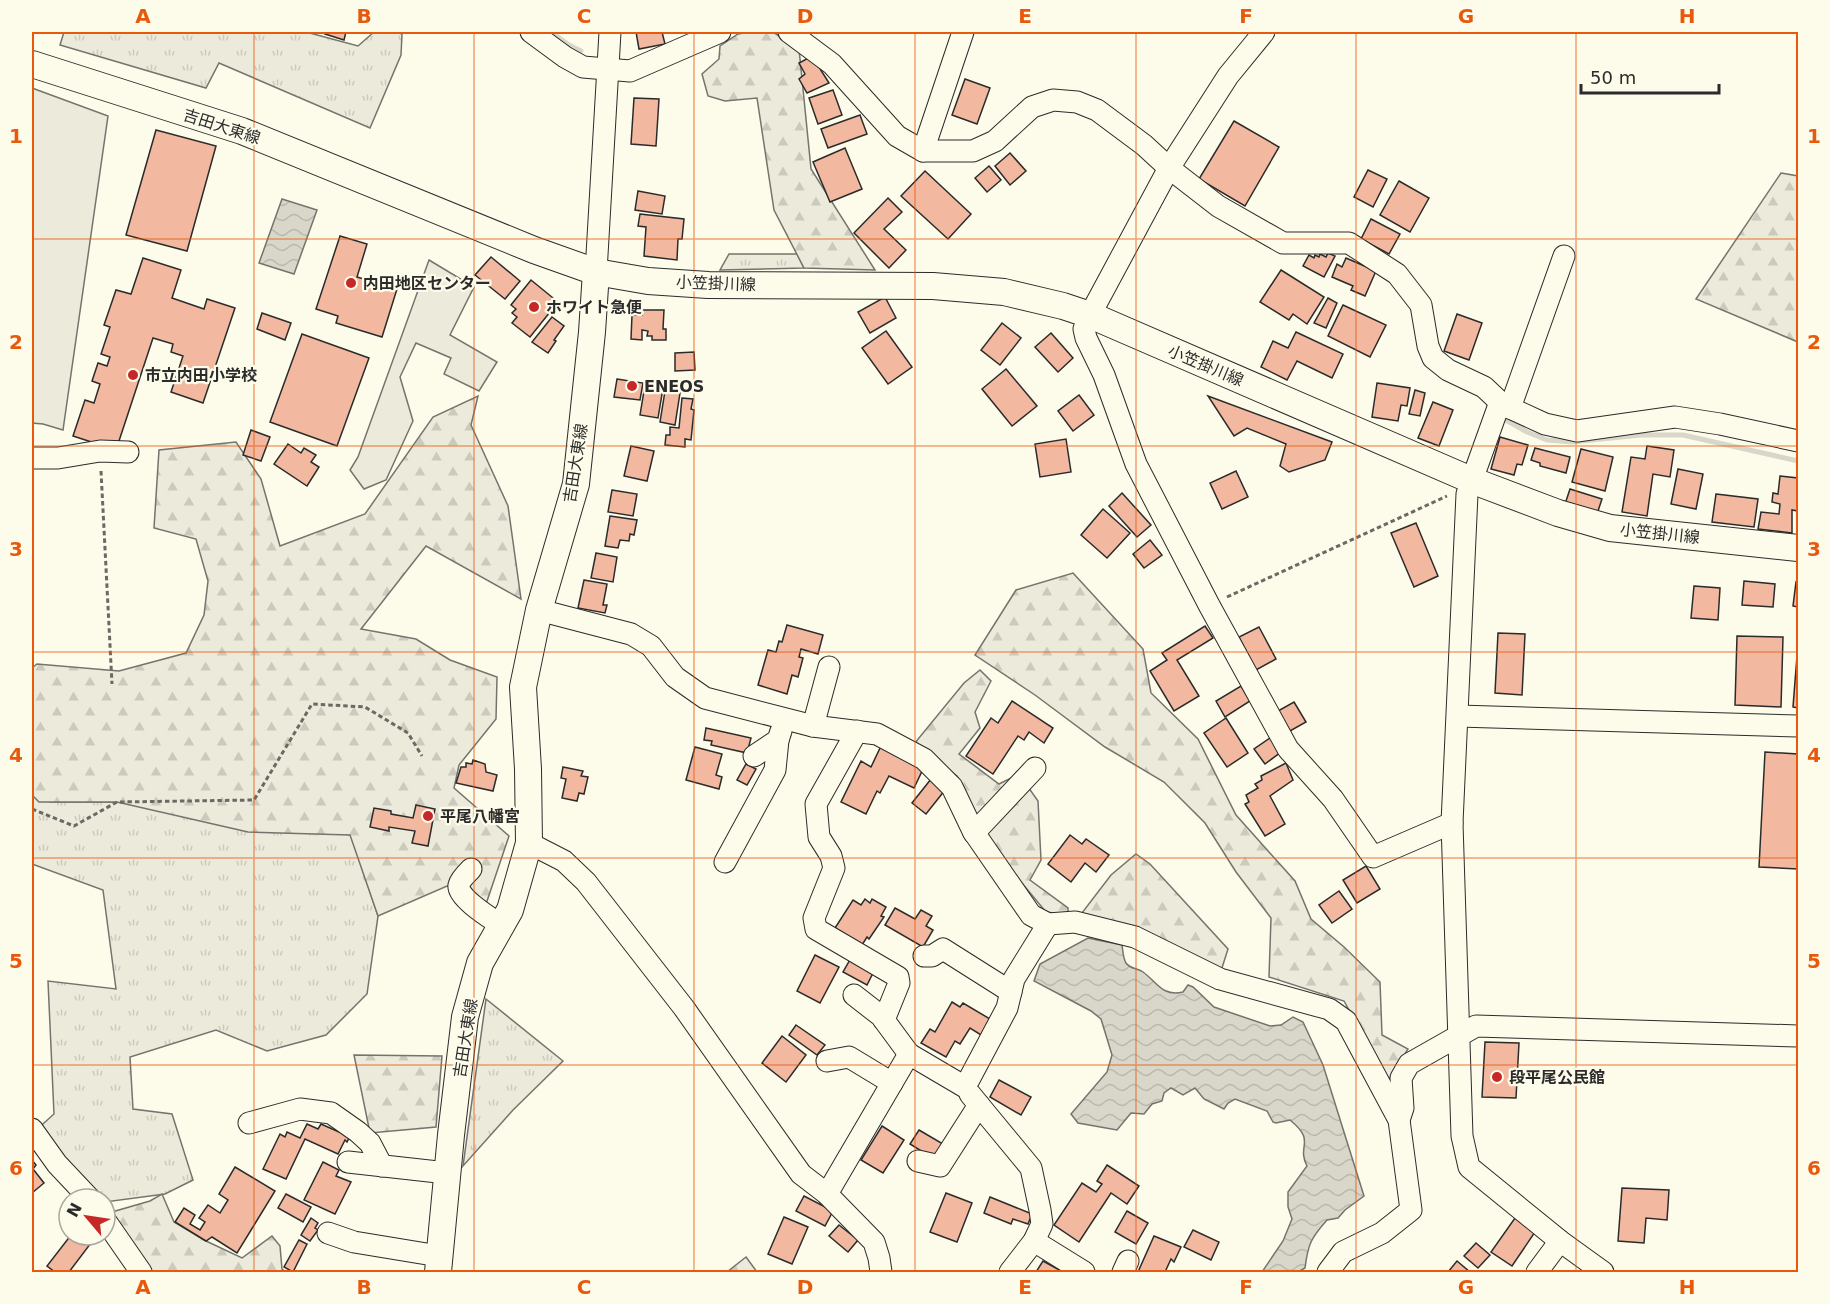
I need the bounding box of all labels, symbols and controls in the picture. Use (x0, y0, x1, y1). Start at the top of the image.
text: A (135, 4, 151, 28)
text: B (356, 4, 372, 28)
text: C (577, 4, 591, 28)
text: D (797, 4, 813, 28)
text: E (1018, 4, 1032, 28)
text: F (1239, 4, 1253, 28)
text: G (1458, 4, 1474, 28)
text: H (1679, 4, 1695, 28)
scale bar (1581, 57, 1719, 95)
text: 50 m (1590, 67, 1636, 88)
street label: 吉田大東線 (181, 105, 263, 148)
text: 1 (9, 124, 23, 148)
text: 1 (1807, 124, 1821, 148)
street label: 小笠掛川線 (676, 273, 756, 294)
place label: 内田地区センター (363, 274, 491, 293)
marker: 内田地区センター (344, 276, 358, 290)
place label: ホワイト急便 (546, 298, 642, 317)
marker: ホワイト急便 (527, 300, 541, 314)
text: 2 (9, 330, 23, 354)
text: 2 (1807, 330, 1821, 354)
street label: 小笠掛川線 (1165, 341, 1246, 390)
place label: 市立内田小学校 (145, 366, 257, 385)
marker: 市立内田小学校 (126, 368, 140, 382)
place label: ENEOS (644, 377, 704, 396)
marker: ENEOS (625, 379, 639, 393)
street label: 吉田大東線 (560, 422, 591, 504)
street label: 小笠掛川線 (1619, 520, 1701, 547)
text: 3 (9, 537, 23, 561)
text: 3 (1807, 537, 1821, 561)
text: 4 (9, 743, 23, 767)
text: 4 (1807, 743, 1821, 767)
place label: 平尾八幡宮 (440, 807, 520, 826)
marker: 平尾八幡宮 (421, 809, 435, 823)
text: 5 (9, 949, 23, 973)
text: 5 (1807, 949, 1821, 973)
street label: 吉田大東線 (450, 997, 481, 1079)
place label: 段平尾公民館 (1509, 1068, 1605, 1087)
marker: 段平尾公民館 (1490, 1070, 1504, 1084)
text: 6 (9, 1156, 23, 1180)
text: 6 (1807, 1156, 1821, 1180)
north arrow (57, 1187, 117, 1247)
text: N (63, 1200, 86, 1220)
text: A (135, 1275, 151, 1299)
text: B (356, 1275, 372, 1299)
text: C (577, 1275, 591, 1299)
text: D (797, 1275, 813, 1299)
text: E (1018, 1275, 1032, 1299)
text: F (1239, 1275, 1253, 1299)
text: G (1458, 1275, 1474, 1299)
text: H (1679, 1275, 1695, 1299)

